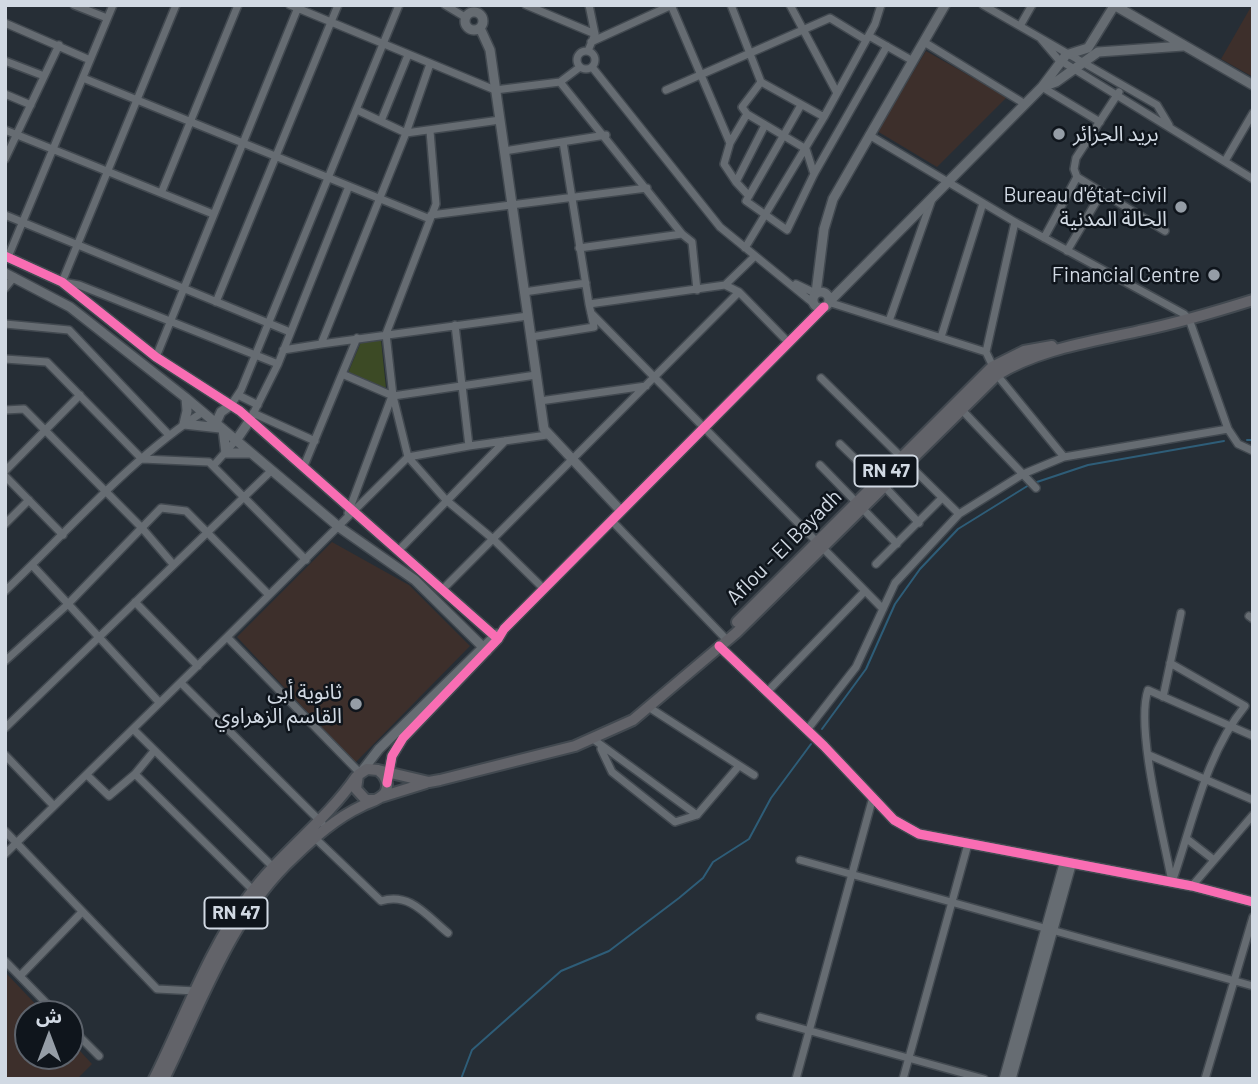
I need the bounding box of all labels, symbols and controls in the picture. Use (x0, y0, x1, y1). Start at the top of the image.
place label: بريد الجزائر (1073, 121, 1159, 147)
marker: بريد الجزائر (1051, 126, 1067, 142)
place label: Bureau d'état-civil الحالة المدنية (1003, 182, 1167, 232)
marker: Bureau d'état-civil الحالة المدنية (1173, 199, 1189, 215)
place label: Financial Centre (1052, 262, 1200, 288)
marker: Financial Centre (1206, 267, 1222, 283)
road number: RN 47 (854, 456, 917, 486)
street label: Aflou - El Bayadh (721, 484, 847, 610)
place label: ثانوية أبي القاسم الزهراوي (214, 679, 342, 729)
marker: ثانوية أبي القاسم الزهراوي (348, 696, 364, 712)
road number: RN 47 (204, 897, 268, 928)
north arrow (14, 1000, 84, 1070)
text: ش (36, 1004, 62, 1027)

